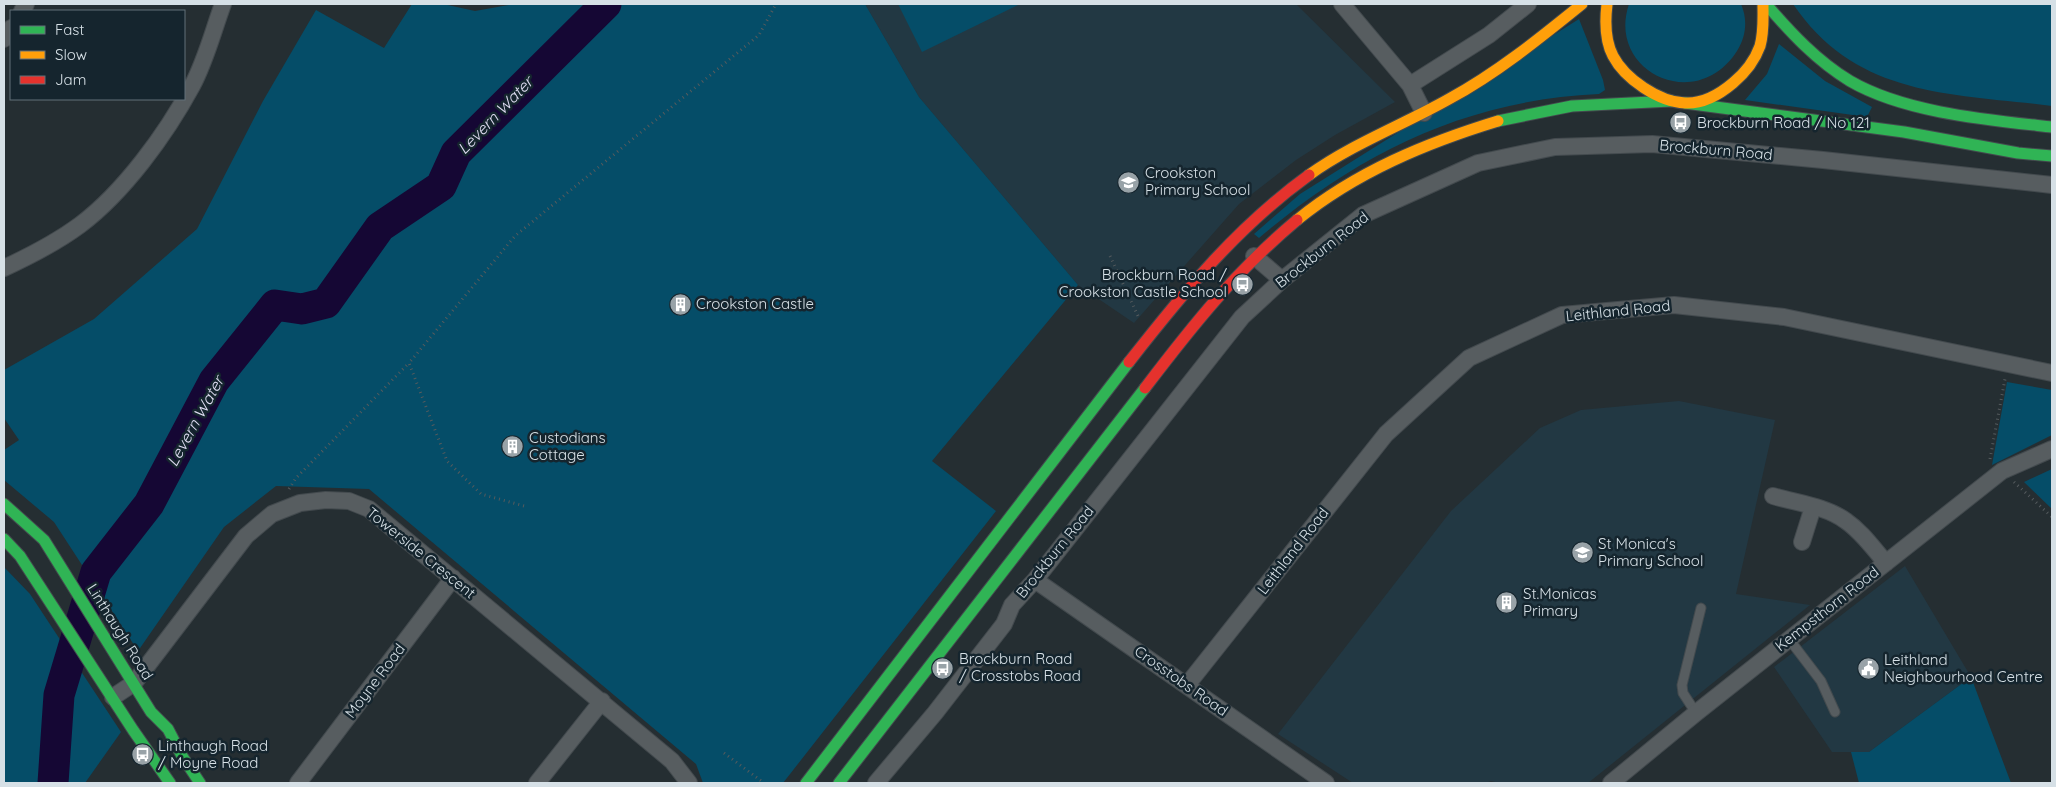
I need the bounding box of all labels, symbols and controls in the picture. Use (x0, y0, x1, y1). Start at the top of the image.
legend (10, 10, 185, 100)
text: Fast (55, 20, 84, 39)
text: Slow (55, 45, 87, 64)
text: Jam (55, 70, 86, 89)
water label: Levern Water (453, 71, 538, 158)
bus stop icon: Brockburn Road / No 121 (1669, 111, 1693, 135)
place label: Brockburn Road / No 121 (1697, 113, 1870, 132)
street label: Brockburn Road (1659, 135, 1773, 164)
place label: Crookston Primary School (1145, 163, 1250, 199)
school or university icon: Crookston Primary School (1117, 170, 1141, 194)
street label: Brockburn Road (1271, 207, 1372, 292)
place label: Brockburn Road / Crookston Castle School (1059, 265, 1227, 301)
bus stop icon: Brockburn Road / Crookston Castle School (1231, 272, 1255, 296)
building icon: Crookston Castle (668, 292, 692, 316)
place label: Crookston Castle (696, 294, 814, 313)
street label: Leithland Road (1565, 296, 1671, 325)
water label: Levern Water (162, 371, 229, 470)
place label: Custodians Cottage (529, 428, 606, 464)
building icon: Custodians Cottage (501, 435, 525, 459)
street label: Brockburn Road (1012, 502, 1098, 602)
street label: Towerside Crescent (363, 503, 480, 602)
street label: Leithland Road (1253, 504, 1332, 598)
place label: St Monica's Primary School (1598, 534, 1703, 570)
school or university icon: St Monica's Primary School (1570, 541, 1594, 565)
street label: Kempsthorn Road (1771, 562, 1882, 655)
street label: Linthaugh Road (83, 580, 158, 683)
place label: St.Monicas Primary (1523, 584, 1596, 620)
building icon: St.Monicas Primary (1495, 591, 1519, 615)
street label: Moyne Road (340, 640, 409, 722)
street label: Crosstobs Road (1131, 641, 1232, 720)
place label: Brockburn Road / Crosstobs Road (959, 649, 1081, 685)
place label: Leithland Neighbourhood Centre (1884, 650, 2043, 686)
bus stop icon: Brockburn Road / Crosstobs Road (931, 656, 955, 680)
public building icon: Leithland Neighbourhood Centre (1856, 657, 1880, 681)
place label: Linthaugh Road / Moyne Road (158, 736, 268, 772)
bus stop icon: Linthaugh Road / Moyne Road (130, 743, 154, 767)

